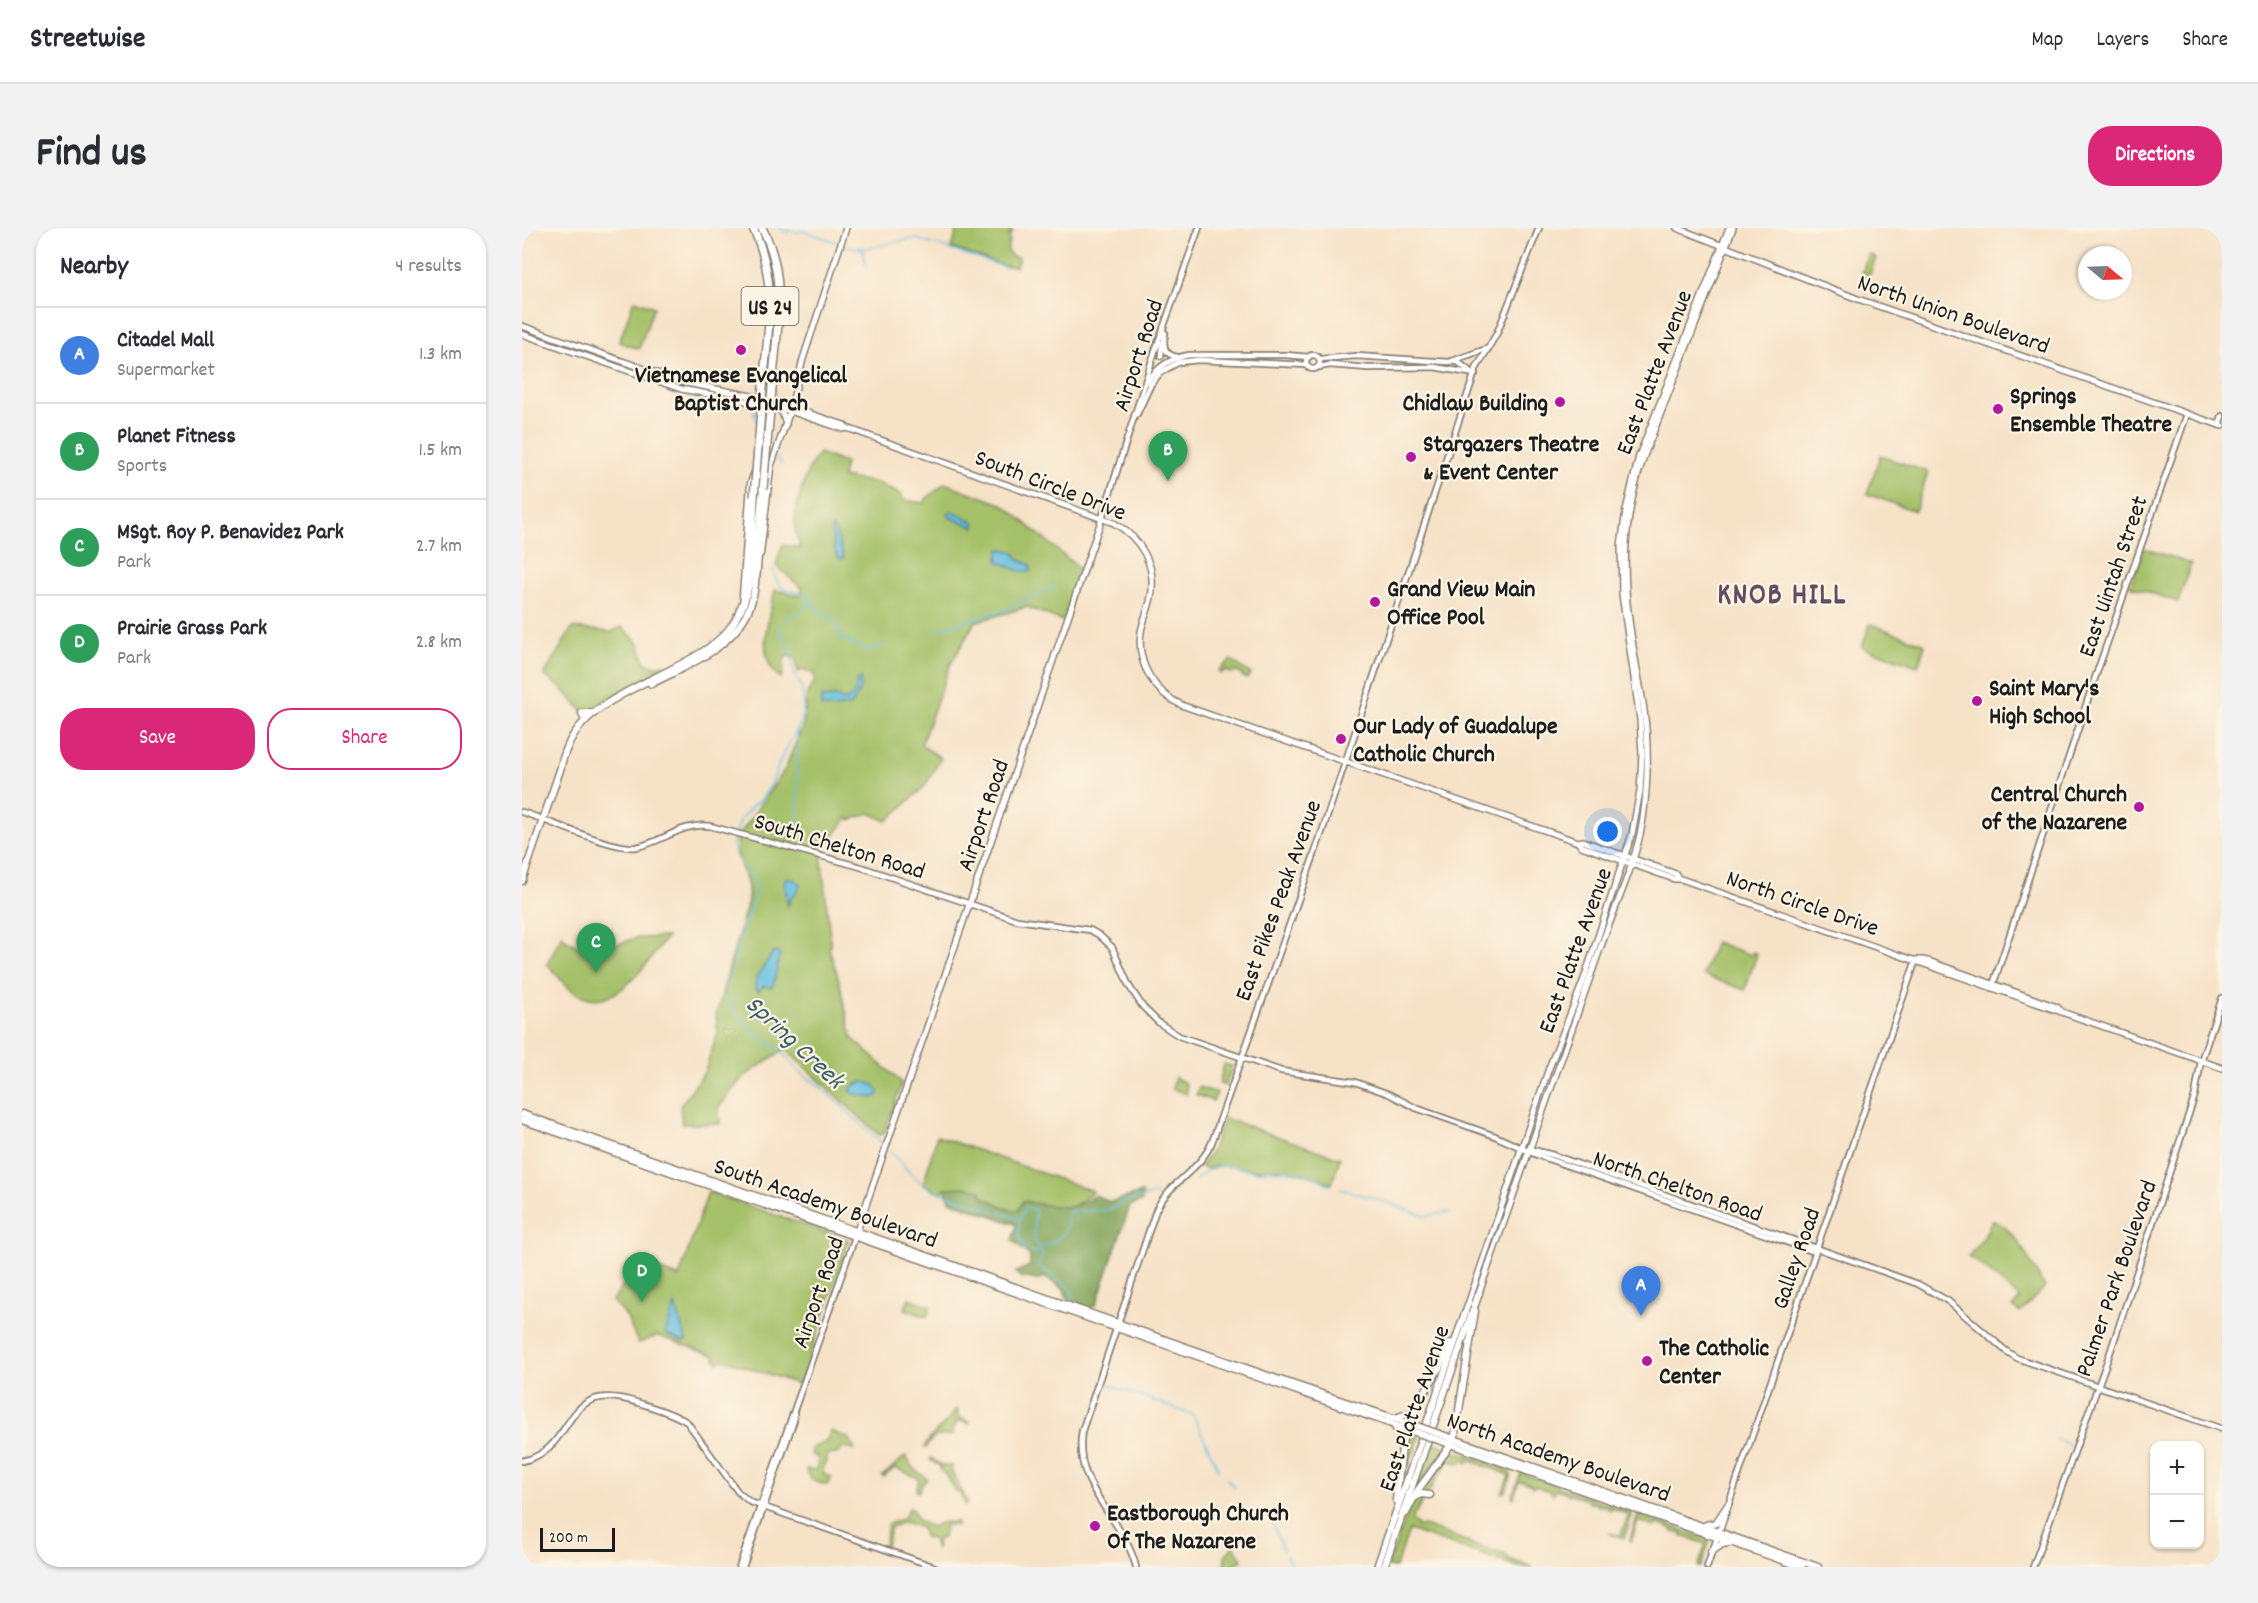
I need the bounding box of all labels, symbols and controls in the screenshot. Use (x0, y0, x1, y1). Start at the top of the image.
text: Streetwise (30, 21, 145, 61)
text: Map (2032, 26, 2063, 56)
text: Layers (2096, 26, 2149, 56)
text: Share (2182, 26, 2228, 56)
text: Find us (36, 126, 147, 186)
button: Directions (2088, 126, 2222, 186)
north arrow (2078, 246, 2132, 300)
text: Nearby (60, 249, 128, 286)
text: 4 results (395, 253, 462, 281)
street label: North Union Boulevard (1852, 267, 2054, 365)
street label: East Platte Avenue (1609, 286, 1703, 460)
road number: US 24 (742, 287, 798, 325)
street label: Airport Road (1106, 295, 1174, 416)
text: Citadel Mall (117, 326, 214, 357)
text: A (74, 341, 85, 369)
text: 1.3 km (419, 341, 462, 369)
marker: Vietnamese Evangelical Baptist Church (734, 343, 748, 357)
text: Supermarket (117, 357, 215, 385)
place label: Vietnamese Evangelical Baptist Church (635, 360, 847, 422)
place label: Springs Ensemble Theatre (2010, 381, 2172, 443)
place label: Chidlaw Building (1403, 388, 1548, 422)
marker: Chidlaw Building (1553, 395, 1567, 409)
marker: Springs Ensemble Theatre (1991, 402, 2005, 416)
text: Planet Fitness (117, 422, 236, 453)
place label: Stargazers Theatre & Event Center (1423, 429, 1600, 491)
pin: B (1148, 432, 1188, 481)
text: B (75, 437, 84, 465)
text: 1.5 km (419, 437, 462, 465)
street label: South Circle Drive (969, 442, 1131, 531)
marker: Stargazers Theatre & Event Center (1404, 450, 1418, 464)
text: Sports (117, 453, 167, 481)
street label: East Uintah Street (2071, 492, 2158, 662)
text: MSgt. Roy P. Benavidez Park (117, 518, 344, 549)
text: C (75, 533, 84, 561)
text: 2.7 km (416, 533, 462, 561)
text: Park (117, 549, 151, 577)
place label: Grand View Main Office Pool (1387, 574, 1535, 636)
district label: KNOB HILL (1717, 576, 1847, 619)
marker: Grand View Main Office Pool (1368, 595, 1382, 609)
text: Prairie Grass Park (117, 614, 267, 645)
text: D (74, 629, 85, 657)
text: 2.8 km (415, 629, 462, 657)
text: Park (117, 645, 151, 673)
place label: Saint Mary's High School (1989, 673, 2099, 735)
marker: Saint Mary's High School (1970, 694, 1984, 708)
button: Save (60, 708, 255, 770)
button: Share (267, 708, 462, 770)
place label: Our Lady of Guadalupe Catholic Church (1353, 711, 1558, 773)
marker: Our Lady of Guadalupe Catholic Church (1334, 732, 1348, 746)
street label: Airport Road (950, 755, 1020, 876)
place label: Central Church of the Nazarene (1982, 779, 2127, 841)
street label: East Pikes Peak Avenue (1228, 796, 1332, 1006)
marker: Central Church of the Nazarene (2132, 800, 2146, 814)
street label: South Chelton Road (749, 806, 929, 890)
your location (1593, 817, 1622, 846)
street label: North Circle Drive (1721, 863, 1883, 947)
street label: East Platte Avenue (1531, 864, 1623, 1039)
pin: C (576, 924, 616, 973)
water label: Spring Creek (736, 988, 853, 1101)
street label: North Chelton Road (1588, 1143, 1766, 1233)
street label: South Academy Boulevard (709, 1151, 941, 1259)
street label: Palmer Park Boulevard (2068, 1176, 2167, 1382)
street label: Galley Road (1765, 1204, 1831, 1314)
street label: Airport Road (785, 1232, 855, 1353)
pin: D (622, 1252, 662, 1302)
pin: A (1622, 1266, 1660, 1316)
street label: East Platte Avenue (1371, 1321, 1460, 1497)
place label: The Catholic Center (1659, 1333, 1769, 1395)
marker: The Catholic Center (1640, 1354, 1654, 1368)
street label: North Academy Boulevard (1442, 1405, 1674, 1513)
map controls (2150, 1441, 2204, 1549)
button: + (2150, 1441, 2204, 1495)
button: − (2150, 1495, 2204, 1549)
place label: Eastborough Church Of The Nazarene (1107, 1498, 1289, 1560)
marker: Eastborough Church Of The Nazarene (1088, 1519, 1102, 1533)
scale bar (540, 1525, 615, 1552)
text: 200 m (549, 1527, 588, 1550)

